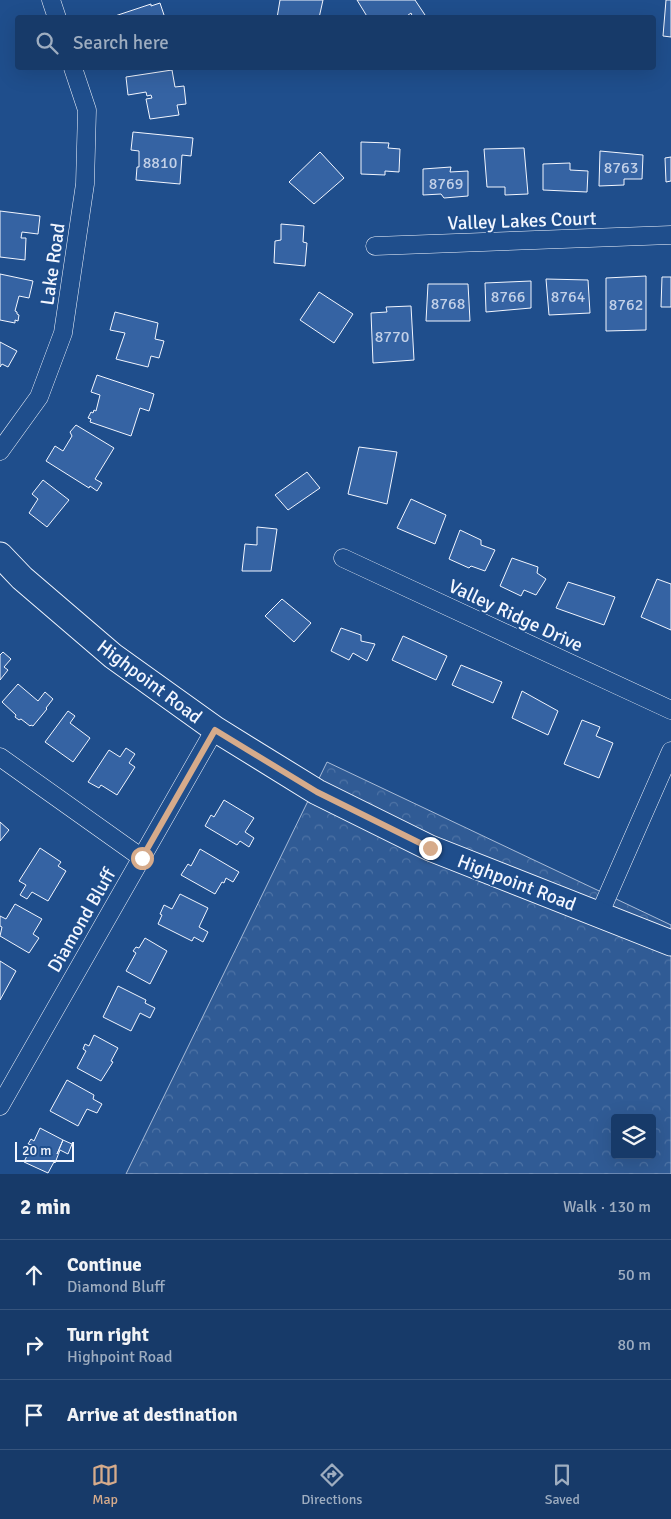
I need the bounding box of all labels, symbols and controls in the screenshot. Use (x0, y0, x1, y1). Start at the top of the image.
search box (15, 15, 656, 70)
icon: search (33, 29, 61, 57)
text: Search here (73, 31, 169, 55)
house number: 8810 (143, 153, 177, 173)
house number: 8763 (604, 158, 638, 178)
house number: 8769 (429, 174, 463, 194)
street label: Valley Lakes Court (447, 206, 597, 236)
street label: Lake Road (35, 221, 71, 307)
house number: 8766 (491, 287, 525, 307)
house number: 8764 (551, 287, 586, 307)
house number: 8768 (431, 294, 465, 314)
house number: 8762 (609, 295, 643, 315)
house number: 8770 (375, 327, 409, 347)
street label: Valley Ridge Drive (444, 574, 587, 658)
street label: Highpoint Road (92, 635, 207, 729)
route end (419, 837, 442, 860)
route start (131, 847, 154, 870)
street label: Highpoint Road (454, 849, 579, 917)
street label: Diamond Bluff (42, 863, 122, 977)
map controls (611, 1114, 656, 1159)
button: layers (611, 1114, 656, 1159)
scale bar (15, 1139, 74, 1162)
text: 20 m (22, 1142, 51, 1159)
text: 2 min (20, 1194, 71, 1220)
text: Walk · 130 m (563, 1197, 651, 1217)
text: Continue (67, 1253, 142, 1277)
icon: ahead (20, 1261, 48, 1289)
text: 50 m (617, 1265, 651, 1285)
text: Diamond Bluff (67, 1277, 165, 1297)
text: Turn right (67, 1323, 149, 1347)
icon: right (20, 1331, 48, 1359)
text: 80 m (617, 1335, 651, 1355)
text: Highpoint Road (67, 1347, 173, 1367)
icon: arrive (20, 1401, 48, 1429)
text: Arrive at destination (67, 1403, 238, 1427)
tab: Map (91, 1461, 119, 1508)
tab: Directions (301, 1461, 362, 1508)
tab: Saved (545, 1461, 580, 1508)

